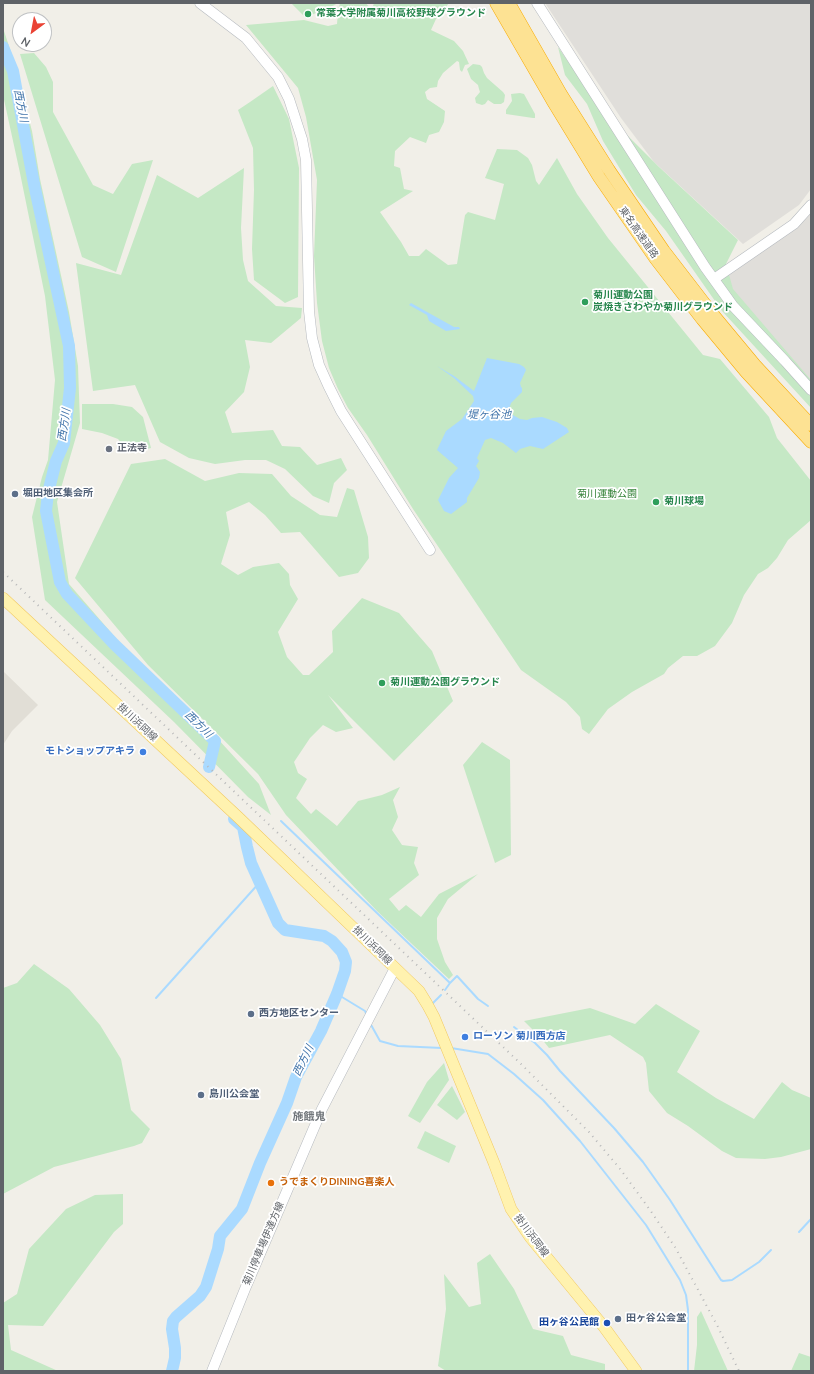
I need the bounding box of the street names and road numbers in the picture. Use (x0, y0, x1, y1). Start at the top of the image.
street label: 東名高速道路 (616, 205, 660, 261)
street label: 掛川浜岡線 (115, 702, 159, 744)
street label: 掛川浜岡線 (350, 924, 394, 968)
street label: 菊川停車場伊達方線 (241, 1200, 287, 1288)
street label: 掛川浜岡線 (511, 1212, 551, 1260)

